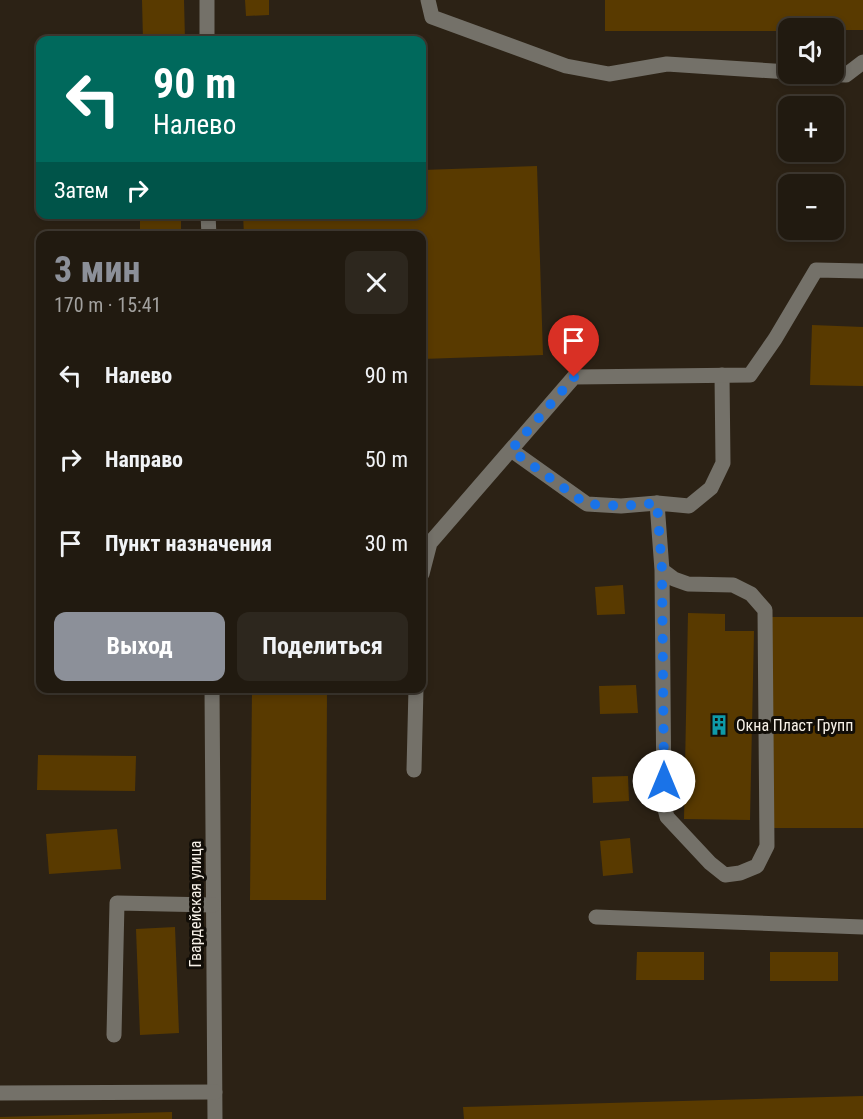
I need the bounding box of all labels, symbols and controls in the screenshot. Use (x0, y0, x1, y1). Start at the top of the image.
map controls (778, 18, 844, 240)
button: sound (778, 18, 844, 84)
text: 90 m (153, 59, 236, 108)
icon: left (54, 60, 132, 138)
button: + (778, 96, 844, 162)
text: Налево (153, 109, 236, 141)
icon: right (121, 174, 154, 207)
button: − (778, 174, 844, 240)
text: Затем (54, 178, 109, 203)
text: 3 мин (54, 249, 140, 291)
button: close (345, 251, 408, 314)
text: 170 m · 15:41 (54, 293, 161, 317)
pin (548, 315, 599, 377)
icon: arrive (557, 324, 590, 357)
icon: left (54, 359, 87, 392)
text: Налево (105, 363, 172, 388)
text: 90 m (365, 363, 408, 388)
icon: right (54, 443, 87, 476)
text: Направо (105, 447, 183, 472)
text: 50 m (365, 447, 408, 472)
icon: arrive (54, 527, 87, 560)
text: Пункт назначения (105, 531, 272, 556)
text: 30 m (365, 531, 408, 556)
button: Выход (54, 612, 225, 681)
button: Поделиться (237, 612, 408, 681)
building icon: Окна Пласт Групп (707, 713, 731, 737)
place label: Окна Пласт Групп (736, 716, 853, 735)
position arrow (632, 749, 696, 813)
street label: Гвардейская улица (186, 841, 205, 967)

